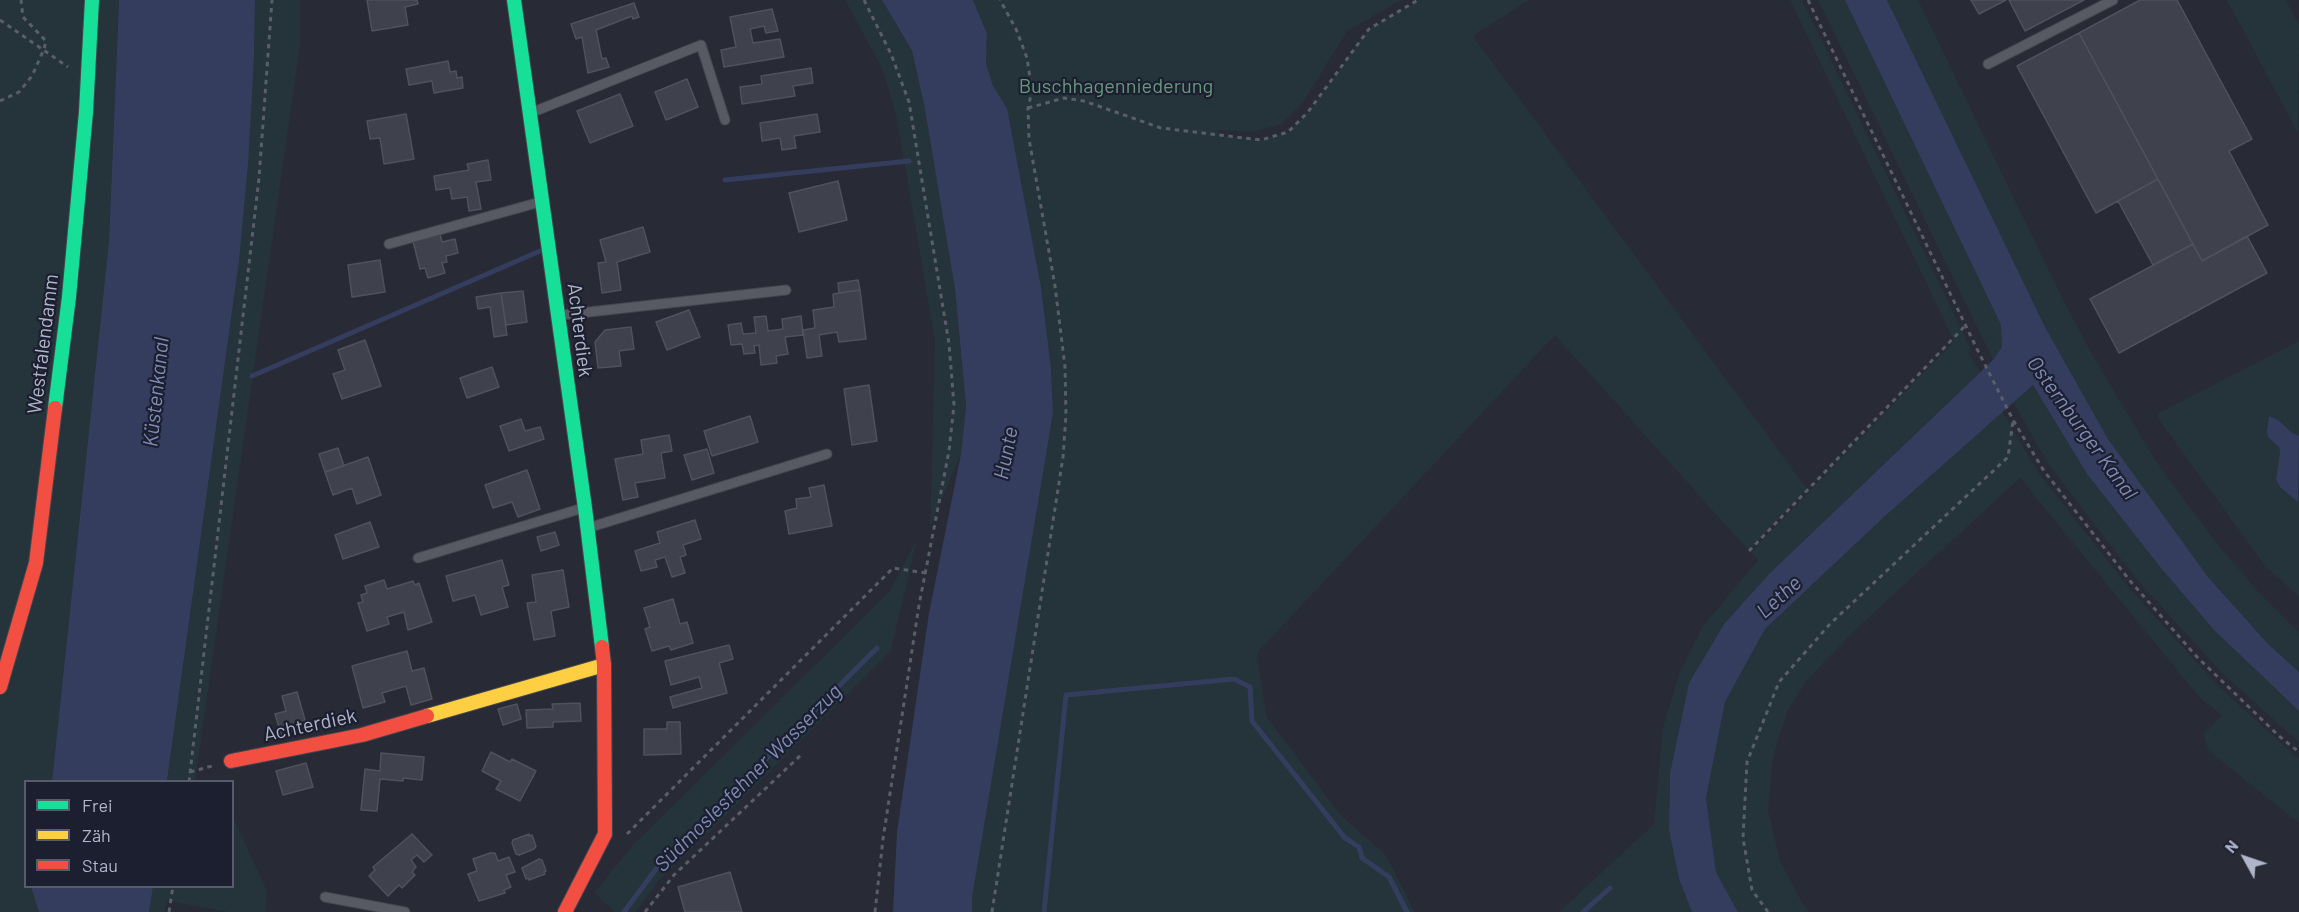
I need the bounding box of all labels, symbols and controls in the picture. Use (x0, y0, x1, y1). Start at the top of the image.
park label: Buschhagenniederung (1019, 74, 1213, 98)
street label: Westfalendamm (22, 273, 64, 415)
street label: Achterdiek (562, 282, 598, 378)
water label: Küstenkanal (138, 336, 174, 448)
water label: Osternburger Kanal (2021, 351, 2143, 505)
water label: Hunte (989, 424, 1023, 482)
water label: Lethe (1751, 570, 1807, 624)
water label: Südmoslesfehner Wasserzug (649, 679, 847, 877)
street label: Achterdiek (261, 703, 359, 747)
legend (24, 780, 234, 888)
text: Frei (82, 794, 113, 816)
text: Zäh (82, 824, 111, 846)
north arrow (2215, 828, 2275, 888)
text: N (2220, 836, 2242, 856)
text: Stau (82, 854, 118, 876)

